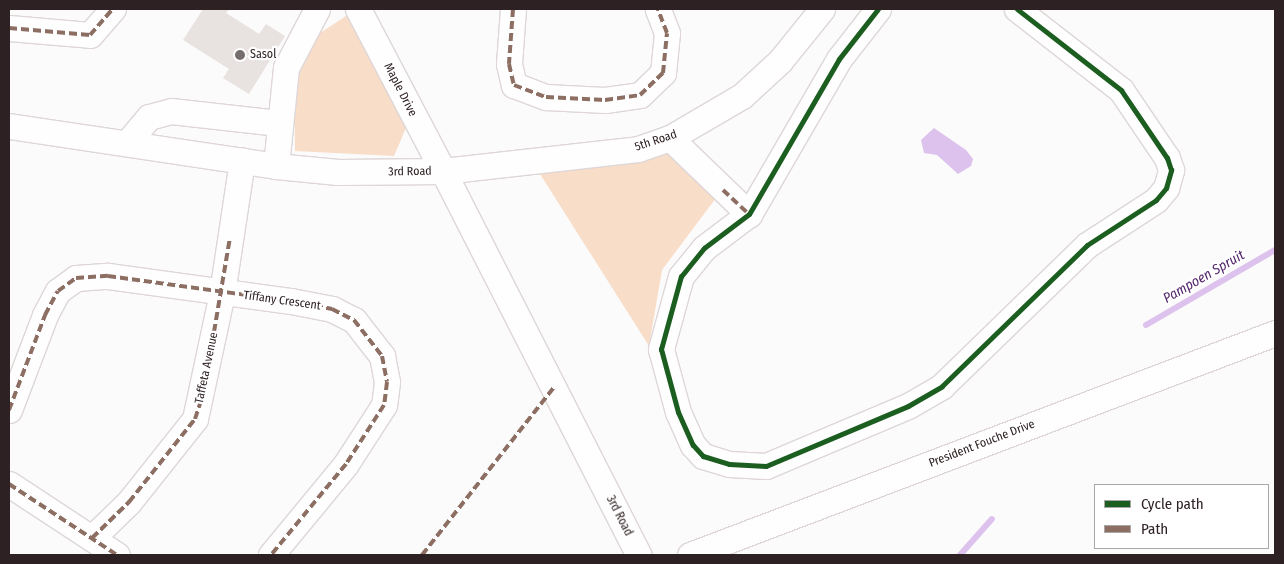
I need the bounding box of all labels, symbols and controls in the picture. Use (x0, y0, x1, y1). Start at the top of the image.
place label: Sasol (250, 48, 276, 62)
marker: Sasol (234, 49, 246, 61)
street label: Maple Drive (380, 61, 420, 119)
street label: 5th Road (633, 127, 679, 155)
street label: 3rd Road (388, 164, 432, 180)
water label: Pampoen Spruit (1160, 247, 1248, 307)
street label: Tiffany Crescent (242, 288, 322, 314)
street label: Taffeta Avenue (192, 331, 222, 405)
street label: President Fouche Drive (927, 417, 1037, 471)
legend (1094, 484, 1269, 549)
street label: 3rd Road (603, 493, 635, 539)
text: Cycle path (1141, 495, 1204, 513)
text: Path (1141, 520, 1168, 538)

